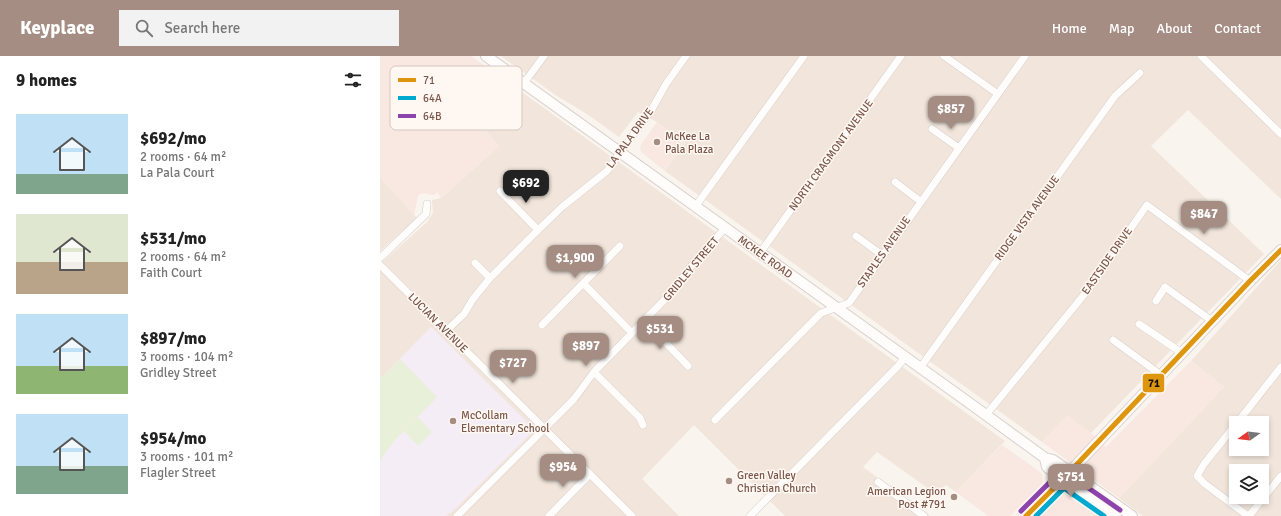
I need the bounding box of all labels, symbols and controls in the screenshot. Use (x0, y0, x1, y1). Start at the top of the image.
search box (119, 10, 399, 46)
text: Keyplace (20, 16, 95, 40)
icon: search (133, 17, 155, 39)
text: Search here (165, 19, 240, 37)
text: Home (1052, 20, 1087, 37)
text: Map (1109, 20, 1134, 37)
text: About (1156, 20, 1192, 37)
text: Contact (1214, 20, 1261, 37)
legend (390, 66, 522, 130)
icon: filters (342, 69, 364, 91)
text: 9 homes (16, 70, 77, 91)
text: 71 (423, 74, 435, 87)
text: 64A (423, 92, 442, 105)
pin: $857 (927, 96, 975, 130)
street label: NORTH CRAGMONT AVENUE (786, 97, 876, 213)
text: $857 (937, 101, 965, 117)
street label: LA PALA DRIVE (604, 105, 656, 171)
text: 64B (423, 110, 442, 123)
text: $692/mo (140, 128, 206, 149)
icon: home (48, 130, 96, 178)
place label: McKee La Pala Plaza (665, 130, 714, 156)
marker: McKee La Pala Plaza (652, 137, 662, 147)
text: 2 rooms · 64 m² (140, 149, 226, 165)
text: La Pala Court (140, 165, 214, 181)
pin: $692 (502, 170, 550, 204)
street label: RIDGE VISTA AVENUE (992, 173, 1062, 263)
text: $692 (512, 175, 540, 191)
pin: $847 (1180, 201, 1228, 235)
text: $847 (1190, 206, 1218, 222)
street label: STAPLES AVENUE (855, 214, 913, 290)
street label: EASTSIDE DRIVE (1079, 225, 1135, 297)
text: $531/mo (140, 228, 206, 249)
icon: home (48, 230, 96, 278)
street label: MCKEE ROAD (735, 233, 795, 281)
street label: GRIDLEY STREET (660, 234, 722, 304)
pin: $1,900 (542, 245, 608, 279)
text: 2 rooms · 64 m² (140, 249, 226, 265)
text: $1,900 (556, 250, 594, 266)
text: Faith Court (140, 265, 202, 281)
street label: LUCIAN AVENUE (405, 290, 471, 356)
pin: $531 (636, 316, 684, 350)
text: $531 (646, 321, 674, 337)
text: $897/mo (140, 328, 206, 349)
icon: home (48, 330, 96, 378)
pin: $897 (562, 333, 610, 367)
text: $897 (572, 338, 600, 354)
text: 3 rooms · 104 m² (140, 349, 233, 365)
pin: $727 (489, 350, 537, 384)
text: $727 (499, 355, 527, 371)
text: Gridley Street (140, 365, 217, 381)
line badge: 71 (1142, 373, 1165, 393)
text: 71 (1148, 377, 1160, 390)
place label: McCollam Elementary School (461, 409, 549, 435)
marker: McCollam Elementary School (448, 416, 458, 426)
north arrow (1229, 416, 1269, 456)
map controls (1229, 416, 1269, 504)
text: $954/mo (140, 428, 206, 449)
icon: home (48, 430, 96, 478)
text: 3 rooms · 101 m² (140, 449, 233, 465)
pin: $954 (539, 454, 587, 488)
text: $954 (549, 459, 577, 475)
pin: $751 (1047, 464, 1095, 498)
button: layers (1229, 464, 1269, 504)
text: Flagler Street (140, 465, 216, 481)
place label: Green Valley Christian Church (737, 469, 816, 495)
text: $751 (1057, 469, 1085, 485)
marker: Green Valley Christian Church (724, 476, 734, 486)
place label: American Legion Post #791 (867, 485, 946, 511)
marker: American Legion Post #791 (949, 492, 959, 502)

